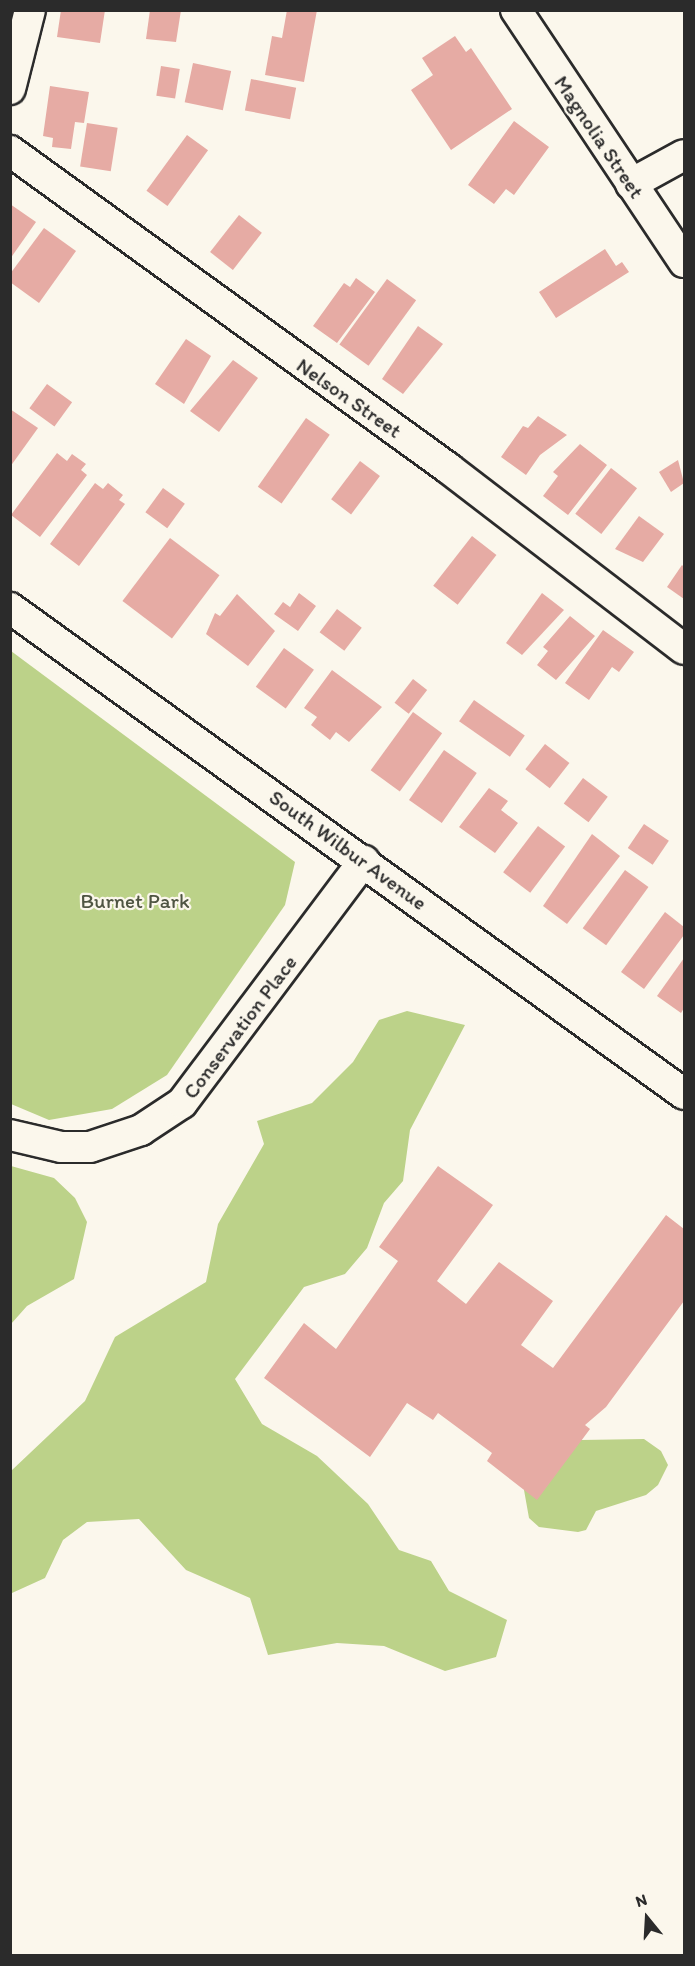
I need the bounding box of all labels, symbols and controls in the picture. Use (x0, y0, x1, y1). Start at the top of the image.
street label: Magnolia Street (549, 71, 649, 203)
street label: Nelson Street (292, 353, 406, 443)
street label: South Wilbur Avenue (265, 785, 431, 915)
park label: Burnet Park (81, 888, 189, 914)
street label: Conservation Place (178, 950, 302, 1104)
north arrow (617, 1888, 677, 1948)
text: N (633, 1890, 649, 1911)

